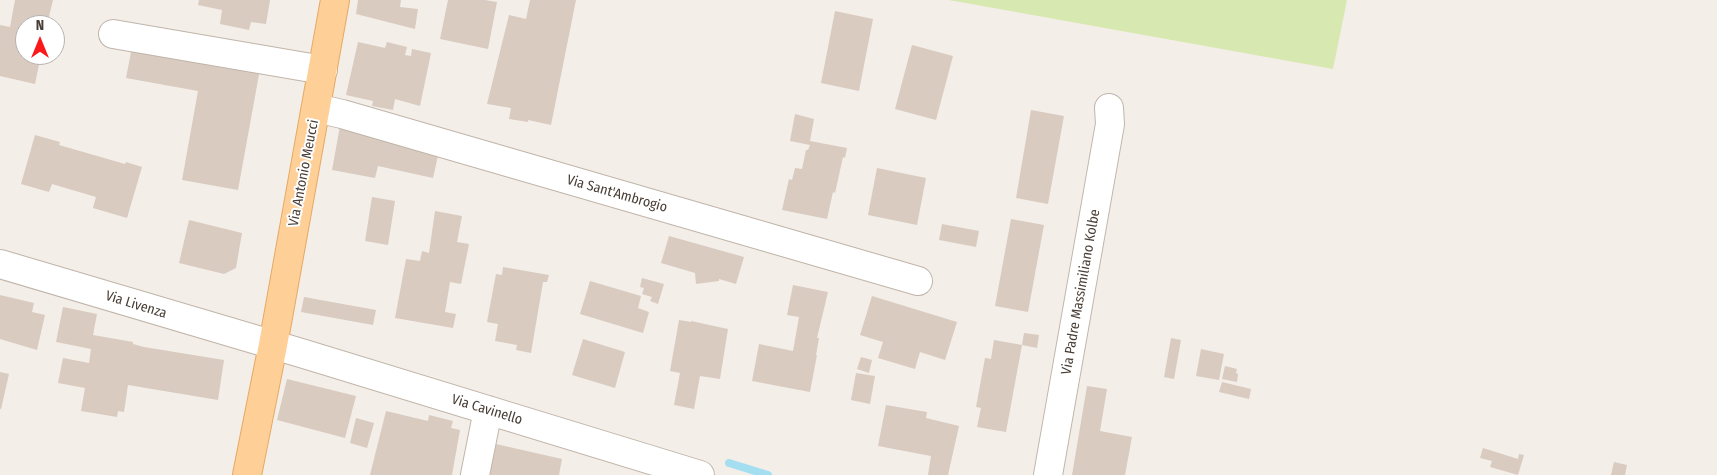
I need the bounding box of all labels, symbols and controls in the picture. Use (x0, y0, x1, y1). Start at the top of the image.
north arrow (15, 15, 65, 65)
text: N (36, 17, 44, 34)
street label: Via Antonio Meucci (285, 118, 323, 228)
street label: Via Sant'Ambrogio (565, 172, 669, 216)
street label: Via Padre Massimiliano Kolbe (1058, 208, 1104, 376)
street label: Via Livenza (103, 288, 169, 322)
street label: Via Cavinello (450, 391, 524, 429)

